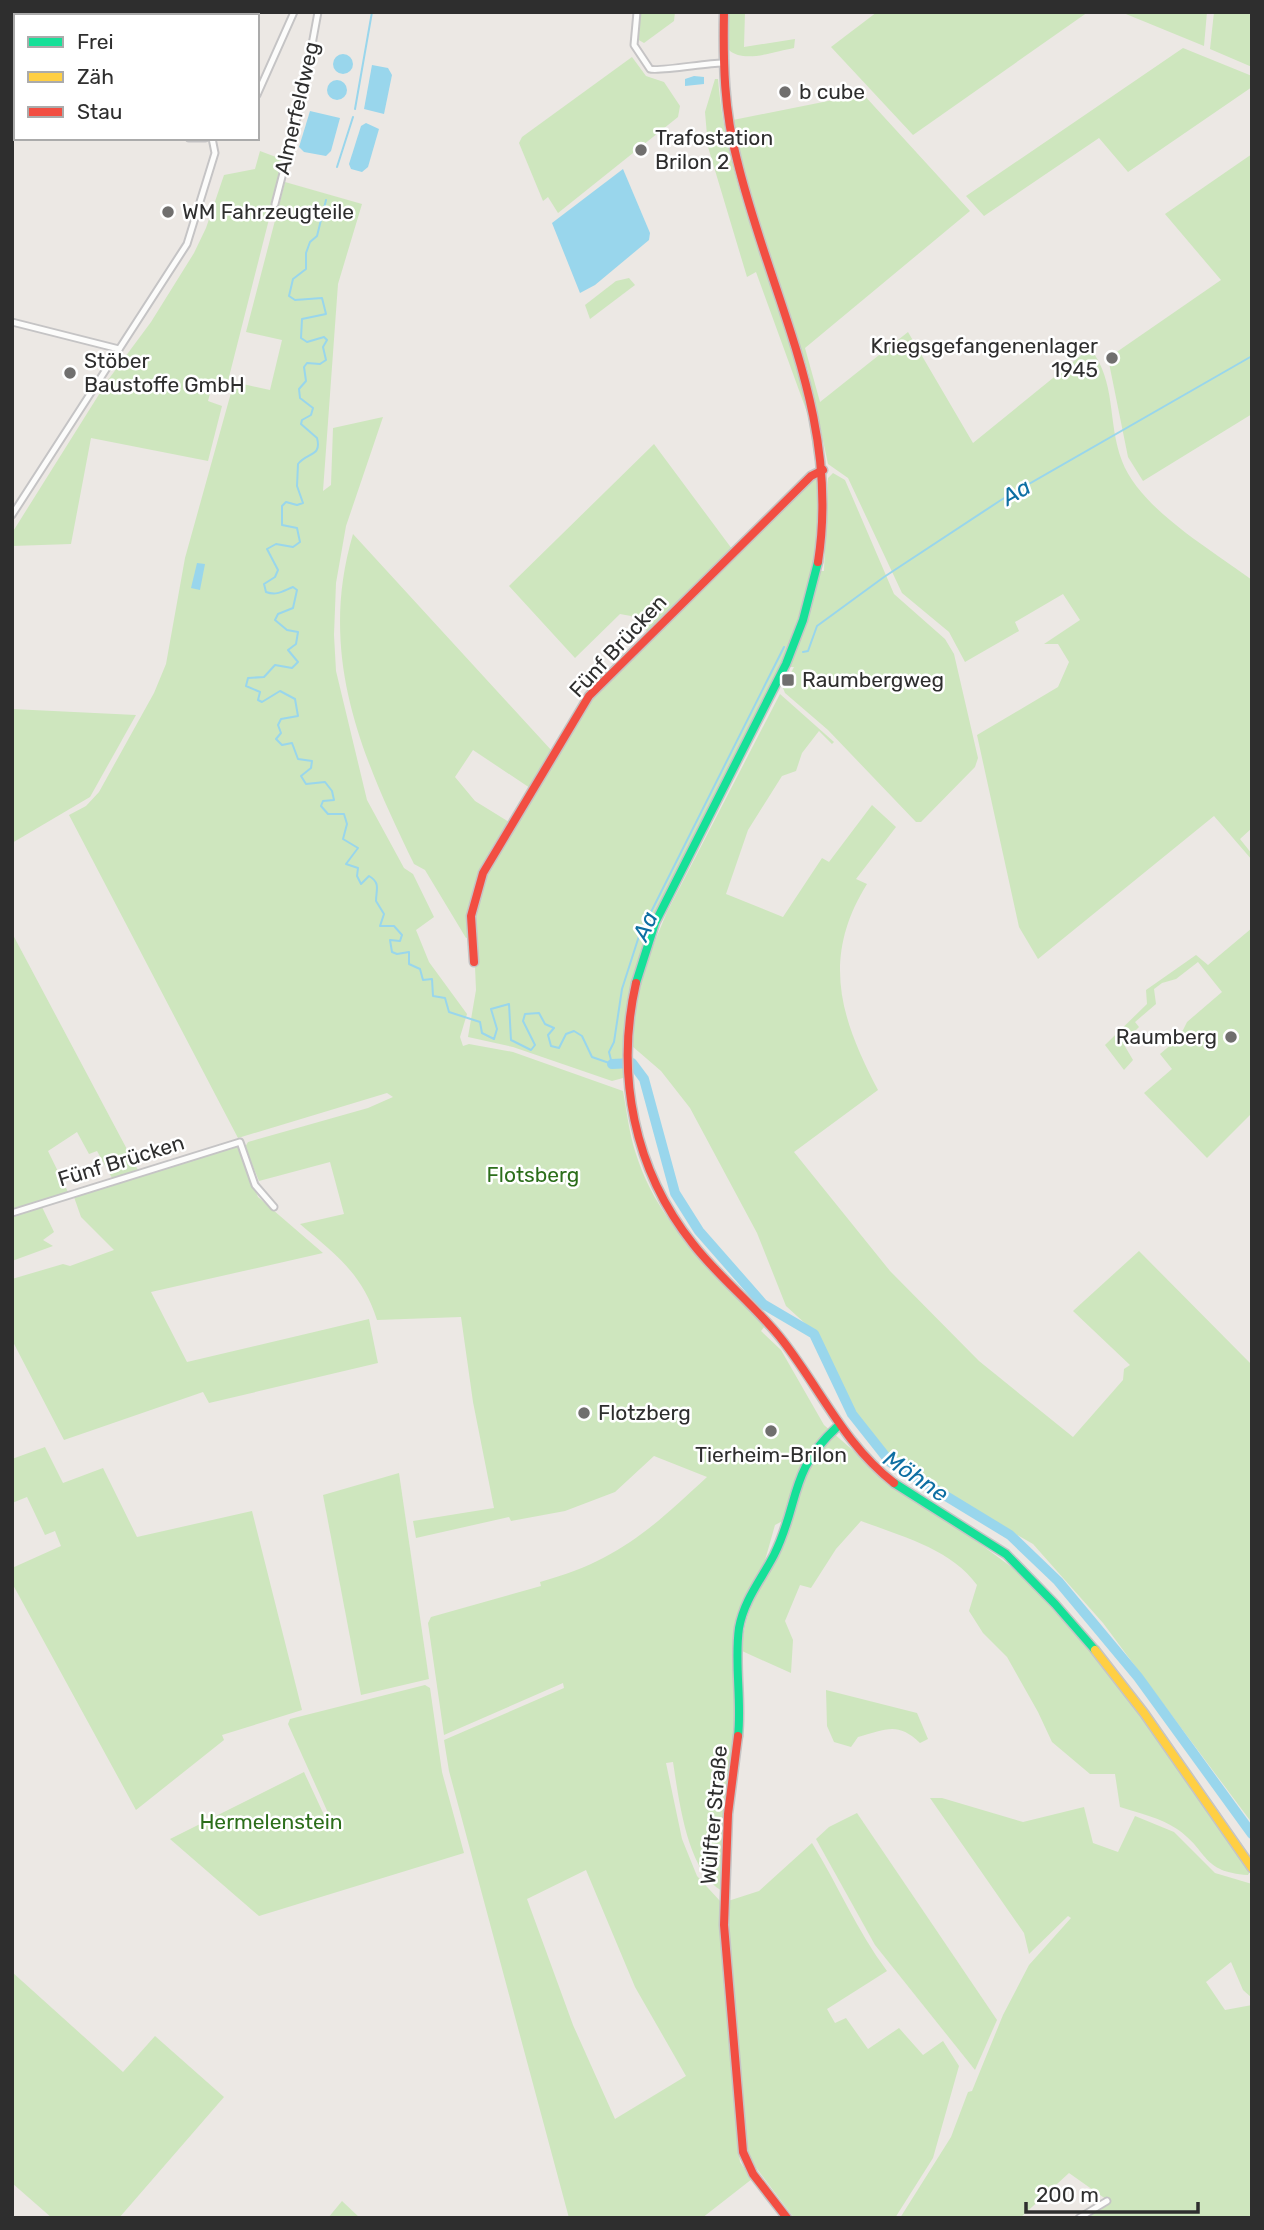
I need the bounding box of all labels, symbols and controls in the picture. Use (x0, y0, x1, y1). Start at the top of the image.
legend (14, 14, 259, 140)
text: Frei (77, 29, 114, 54)
street label: Almerfeldweg (269, 39, 324, 177)
text: Zäh (77, 64, 114, 89)
place label: b cube (799, 79, 865, 104)
marker: b cube (777, 84, 793, 100)
text: Stau (77, 99, 123, 124)
place label: Trafostation Brilon 2 (655, 125, 773, 174)
marker: Trafostation Brilon 2 (633, 142, 649, 158)
place label: WM Fahrzeugteile (182, 199, 354, 224)
marker: WM Fahrzeugteile (160, 204, 176, 220)
place label: Kriegsgefangenenlager 1945 (870, 333, 1098, 382)
place label: Stöber Baustoffe GmbH (84, 348, 245, 397)
marker: Kriegsgefangenenlager 1945 (1104, 350, 1120, 366)
marker: Stöber Baustoffe GmbH (62, 365, 78, 381)
water label: Aa (996, 473, 1036, 512)
street label: Fünf Brücken (564, 589, 671, 702)
place label: Raumbergweg (802, 667, 944, 692)
marker: Raumbergweg (780, 672, 796, 688)
water label: Aa (626, 907, 664, 946)
place label: Raumberg (1116, 1024, 1217, 1049)
marker: Raumberg (1223, 1029, 1239, 1045)
street label: Fünf Brücken (55, 1129, 187, 1192)
park label: Flotsberg (487, 1162, 579, 1187)
place label: Flotzberg (598, 1400, 691, 1425)
marker: Flotzberg (576, 1405, 592, 1421)
marker: Tierheim-Brilon (763, 1423, 779, 1439)
place label: Tierheim-Brilon (695, 1442, 847, 1467)
water label: Möhne (878, 1444, 954, 1508)
street label: Wülfter Straße (695, 1744, 732, 1886)
park label: Hermelenstein (199, 1809, 343, 1834)
scale bar (1026, 2170, 1198, 2214)
text: 200 m (1036, 2182, 1099, 2207)

